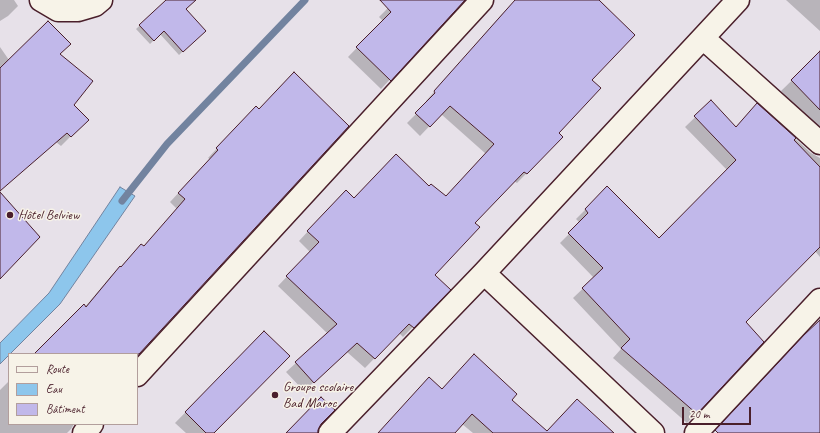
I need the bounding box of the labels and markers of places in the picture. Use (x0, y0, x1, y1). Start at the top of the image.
place label: Hôtel Belview (18, 207, 79, 223)
marker: Hôtel Belview (5, 210, 15, 220)
place label: Groupe scolaire Bad Maroc (283, 379, 353, 412)
marker: Groupe scolaire Bad Maroc (270, 390, 280, 400)

